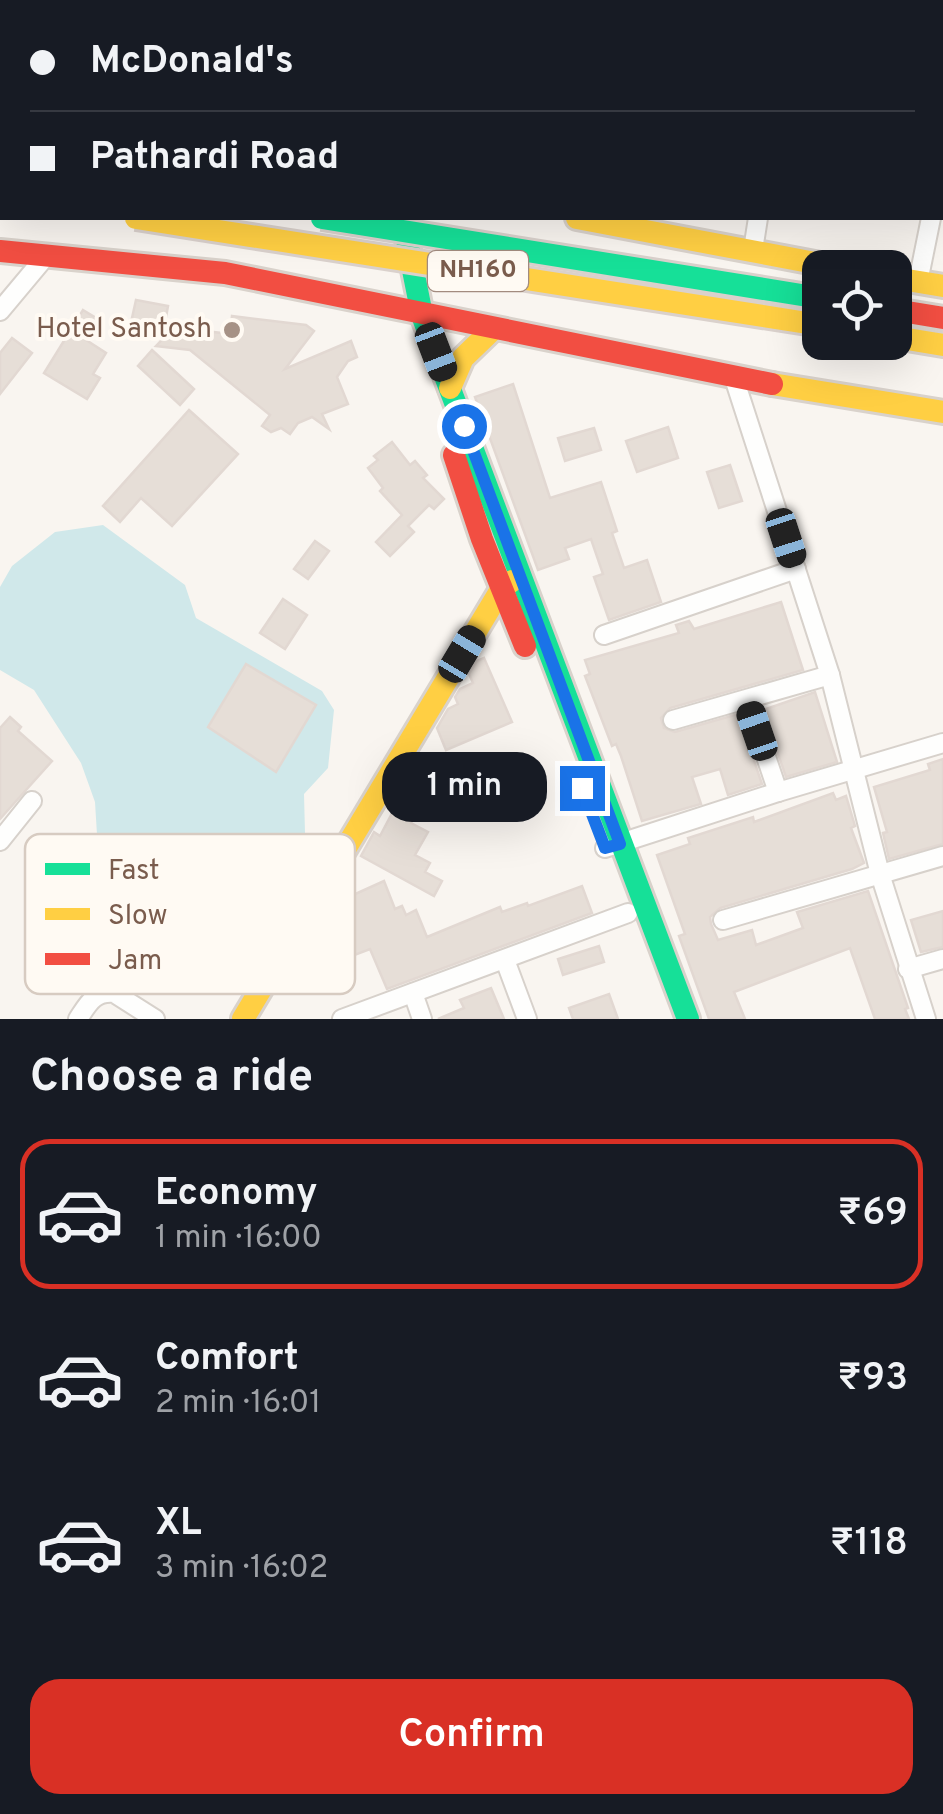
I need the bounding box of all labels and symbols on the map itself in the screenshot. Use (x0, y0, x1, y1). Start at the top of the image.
road number: NH160 (428, 251, 528, 291)
place label: Hotel Santosh (36, 312, 212, 348)
marker: Hotel Santosh (221, 319, 243, 341)
car (411, 319, 461, 385)
route start (442, 404, 487, 449)
car (762, 505, 810, 571)
car (434, 621, 490, 687)
car (733, 698, 781, 764)
callout: 1 min (382, 753, 547, 823)
route end (560, 766, 605, 811)
legend (25, 834, 355, 994)
text: Fast (108, 854, 160, 890)
text: Slow (108, 899, 167, 935)
text: Jam (108, 944, 162, 980)

